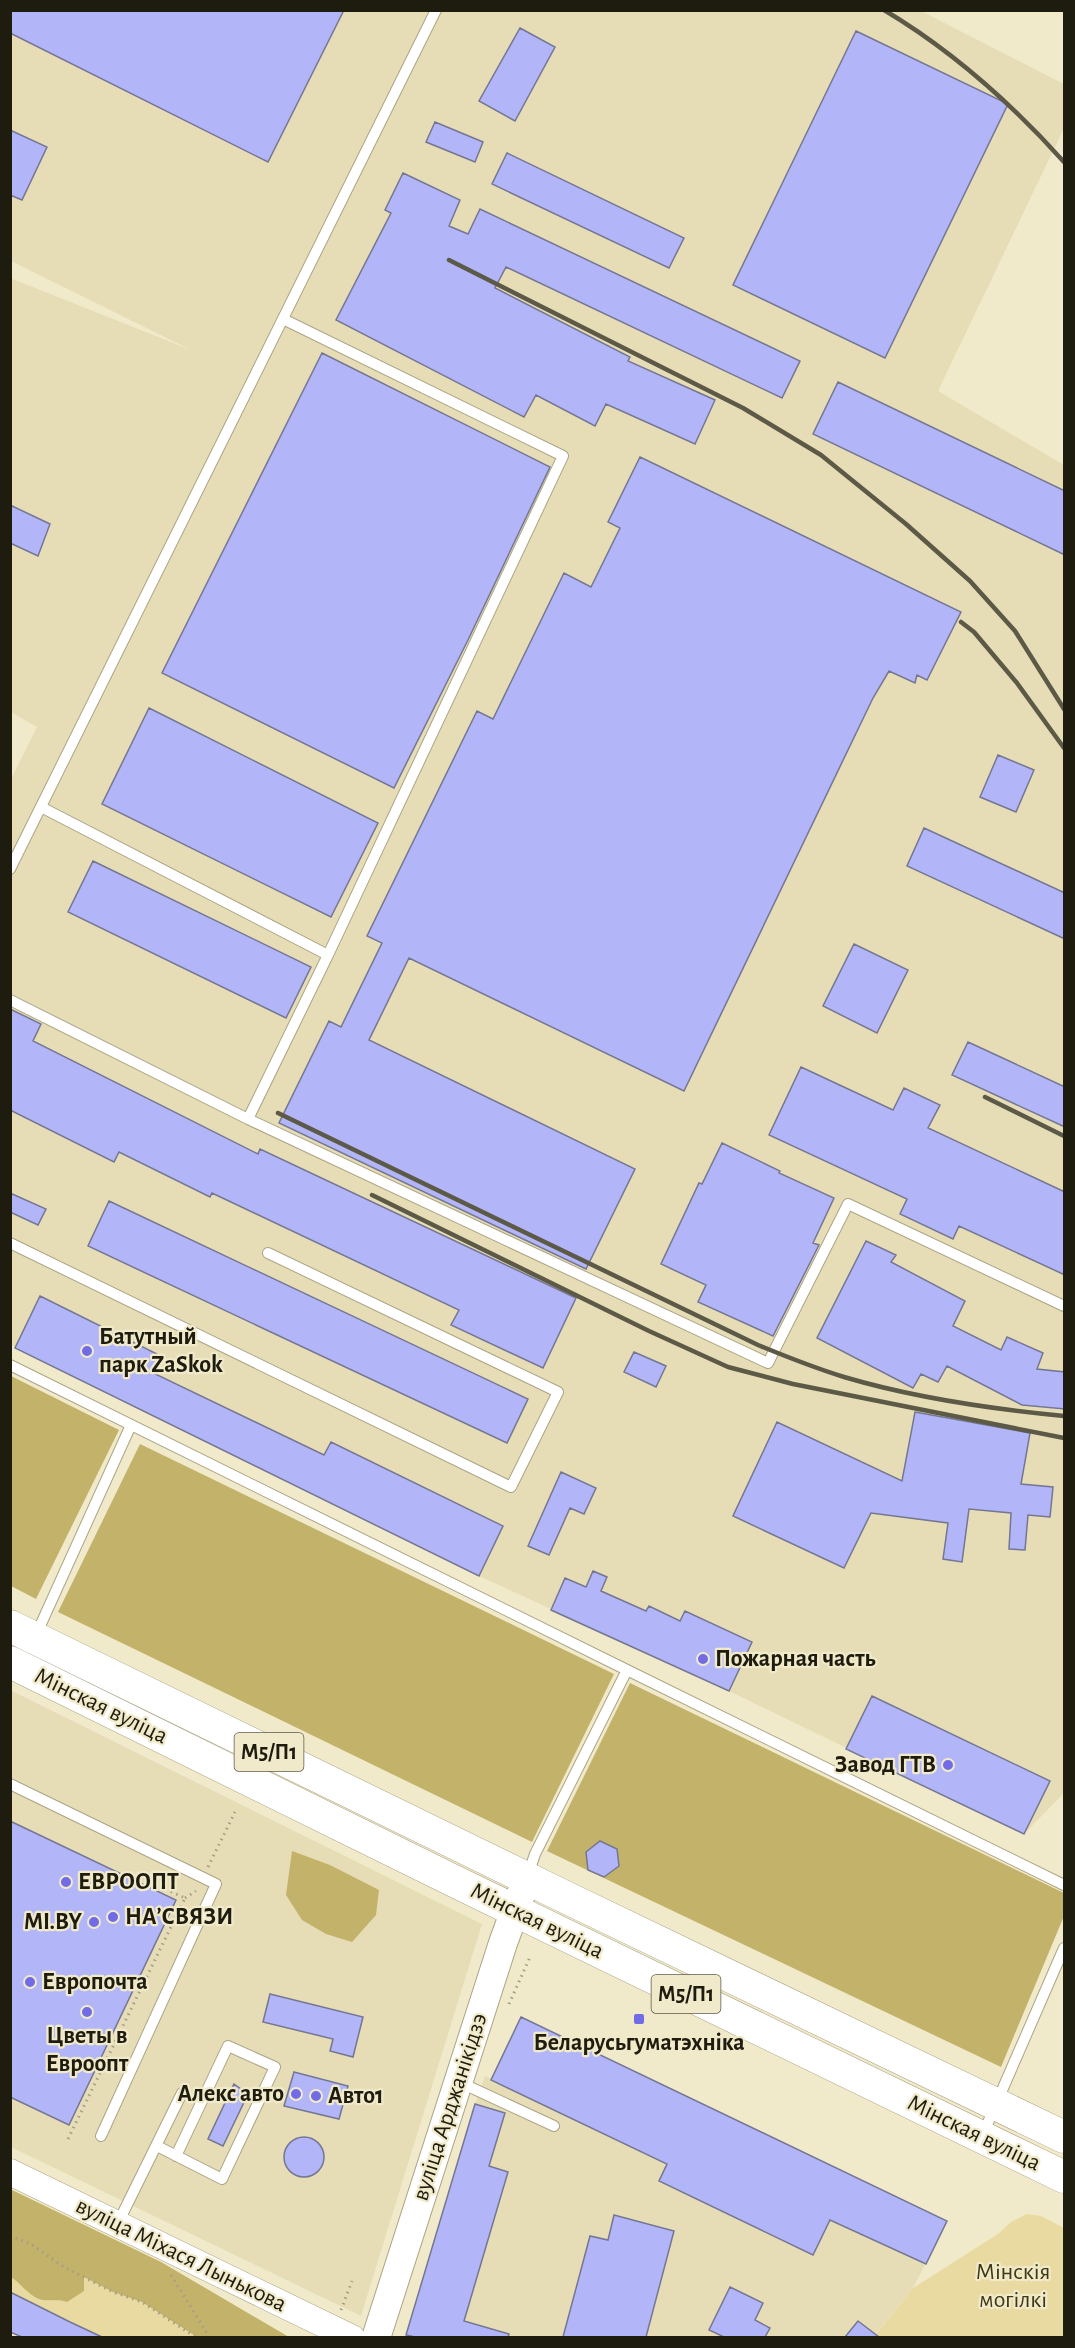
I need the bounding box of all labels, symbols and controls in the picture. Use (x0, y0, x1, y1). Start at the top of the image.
place label: Батутный парк ZaSkok (99, 1325, 223, 1377)
marker: Батутный парк ZaSkok (80, 1344, 94, 1358)
place label: Пожарная часть (715, 1647, 876, 1671)
marker: Пожарная часть (696, 1652, 710, 1666)
street label: Мінская вуліца (31, 1663, 171, 1749)
road number: М5/П1 (234, 1733, 304, 1771)
place label: Завод ГТВ (835, 1753, 936, 1777)
marker: Завод ГТВ (941, 1758, 955, 1772)
place label: ЕВРООПТ (78, 1870, 179, 1894)
marker: ЕВРООПТ (59, 1875, 73, 1889)
street label: Мінская вуліца (467, 1878, 607, 1964)
place label: НАʼСВЯЗИ (125, 1905, 233, 1929)
place label: MI.BY (24, 1910, 83, 1934)
marker: НАʼСВЯЗИ (106, 1910, 120, 1924)
marker: MI.BY (87, 1915, 101, 1929)
place label: Европочта (42, 1970, 148, 1994)
marker: Европочта (23, 1975, 37, 1989)
road number: М5/П1 (652, 1975, 720, 2013)
marker: Цветы в Евроопт (80, 2005, 94, 2019)
street label: вуліца Арджанікідзэ (408, 2010, 492, 2204)
marker: Беларусьгуматэхніка (632, 2012, 646, 2026)
place label: Цветы в Евроопт (46, 2024, 129, 2076)
place label: Беларусьгуматэхніка (533, 2031, 745, 2055)
place label: Алекс авто (178, 2082, 284, 2106)
place label: Авто1 (328, 2084, 384, 2108)
marker: Алекс авто (289, 2087, 303, 2101)
marker: Авто1 (309, 2089, 323, 2103)
street label: Мінская вуліца (904, 2090, 1044, 2176)
street label: вуліца Міхася Лынькова (72, 2193, 290, 2317)
park label: Мінскія могілкі (975, 2260, 1051, 2312)

